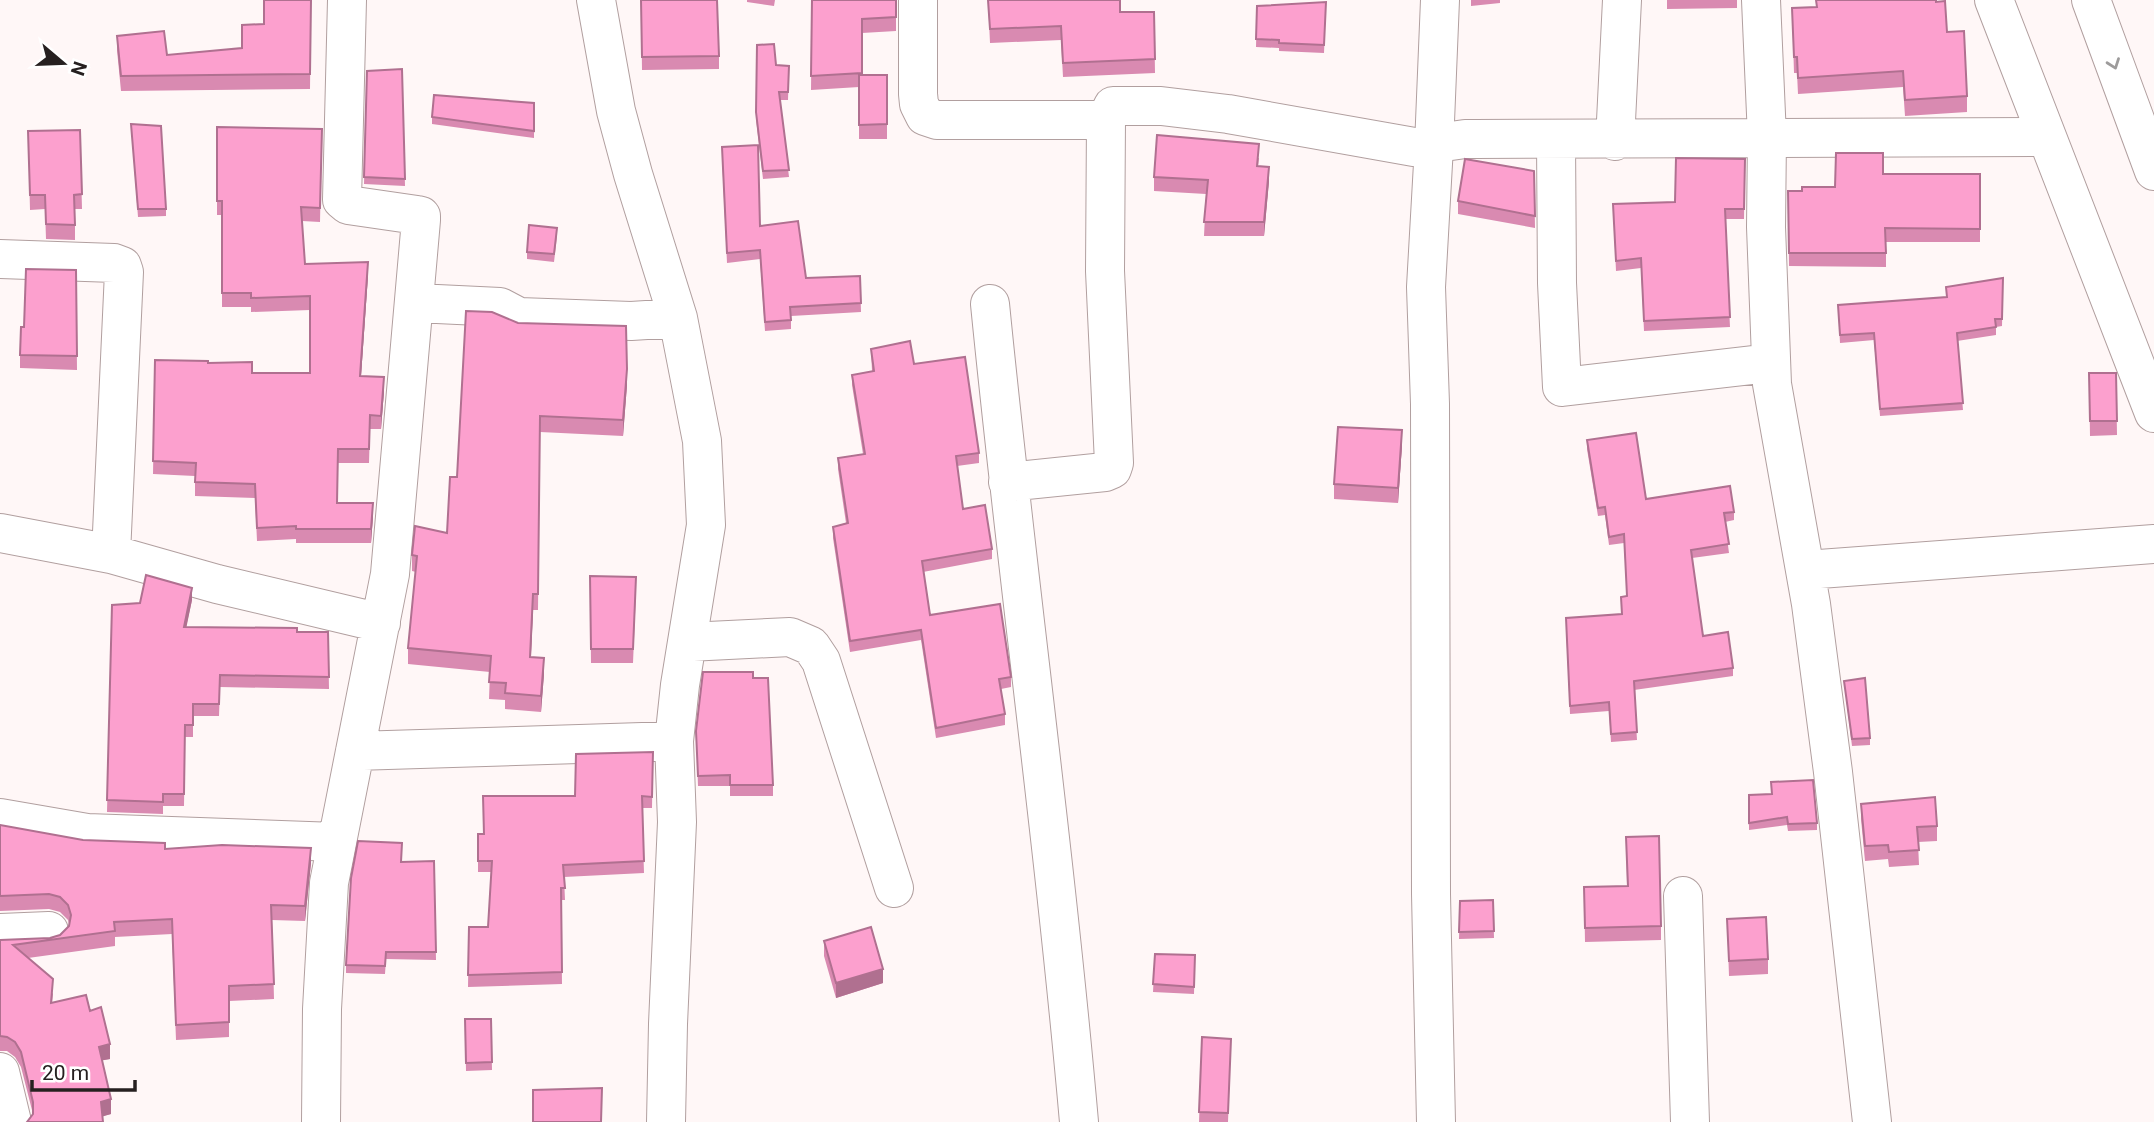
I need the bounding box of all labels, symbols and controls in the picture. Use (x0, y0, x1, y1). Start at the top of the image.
north arrow (28, 28, 98, 98)
one-way arrow (2106, 57, 2120, 69)
text: N (66, 58, 92, 78)
scale bar (32, 1048, 135, 1092)
text: 20 m (42, 1061, 89, 1085)

